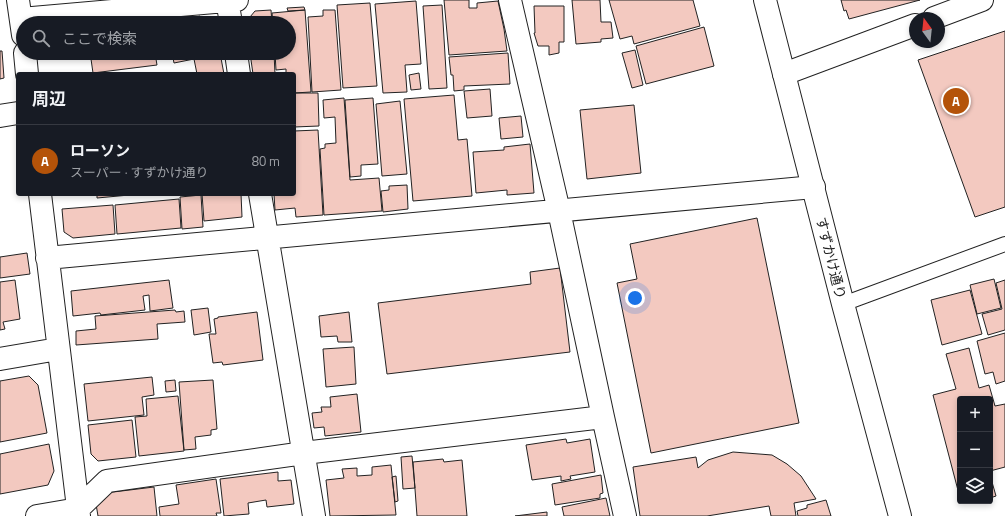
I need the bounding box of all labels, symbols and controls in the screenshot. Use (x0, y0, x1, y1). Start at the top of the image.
north arrow (909, 12, 945, 48)
search box (16, 16, 296, 60)
icon: search (30, 27, 52, 49)
text: ここで検索 (62, 27, 137, 50)
text: 周辺 (32, 86, 66, 112)
pin: A (943, 86, 969, 116)
text: ローソン (70, 139, 130, 162)
text: A (41, 151, 49, 171)
text: 80 m (252, 151, 280, 171)
text: スーパー · すずかけ通り (70, 162, 208, 182)
street label: すずかけ通り (811, 215, 852, 301)
your location (625, 288, 645, 308)
map controls (957, 396, 993, 504)
button: + (957, 396, 993, 432)
button: − (957, 432, 993, 468)
button: layers (957, 468, 993, 504)

